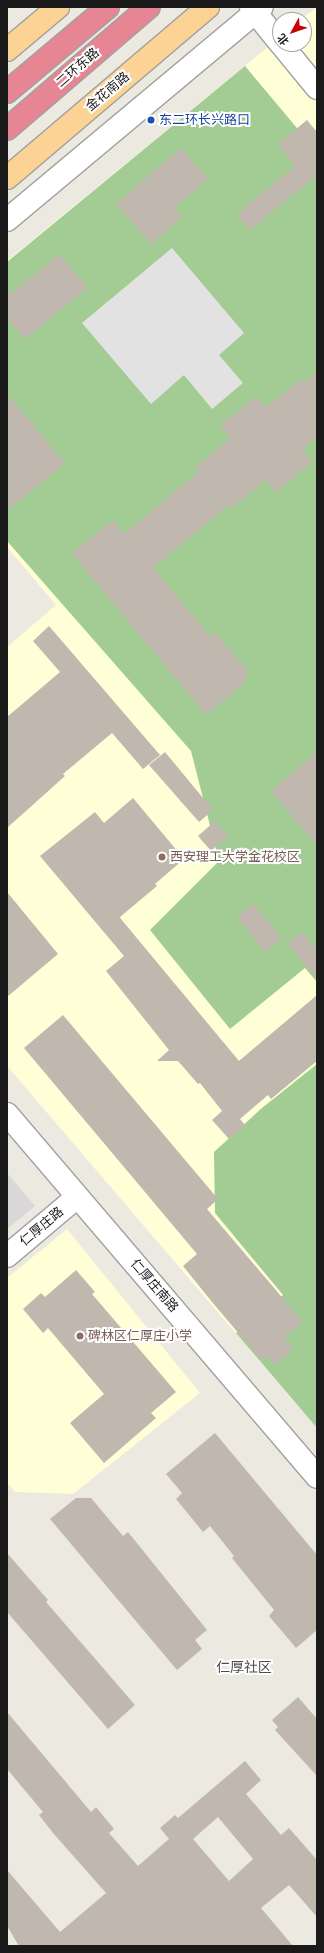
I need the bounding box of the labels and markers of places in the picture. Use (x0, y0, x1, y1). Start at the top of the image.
place label: 东二环长兴路口 (159, 112, 250, 128)
marker: 东二环长兴路口 (146, 115, 156, 125)
place label: 西安理工大学金花校区 (170, 849, 300, 865)
marker: 西安理工大学金花校区 (157, 852, 167, 862)
place label: 碑林区仁厚庄小学 (88, 1328, 192, 1344)
marker: 碑林区仁厚庄小学 (75, 1331, 85, 1341)

